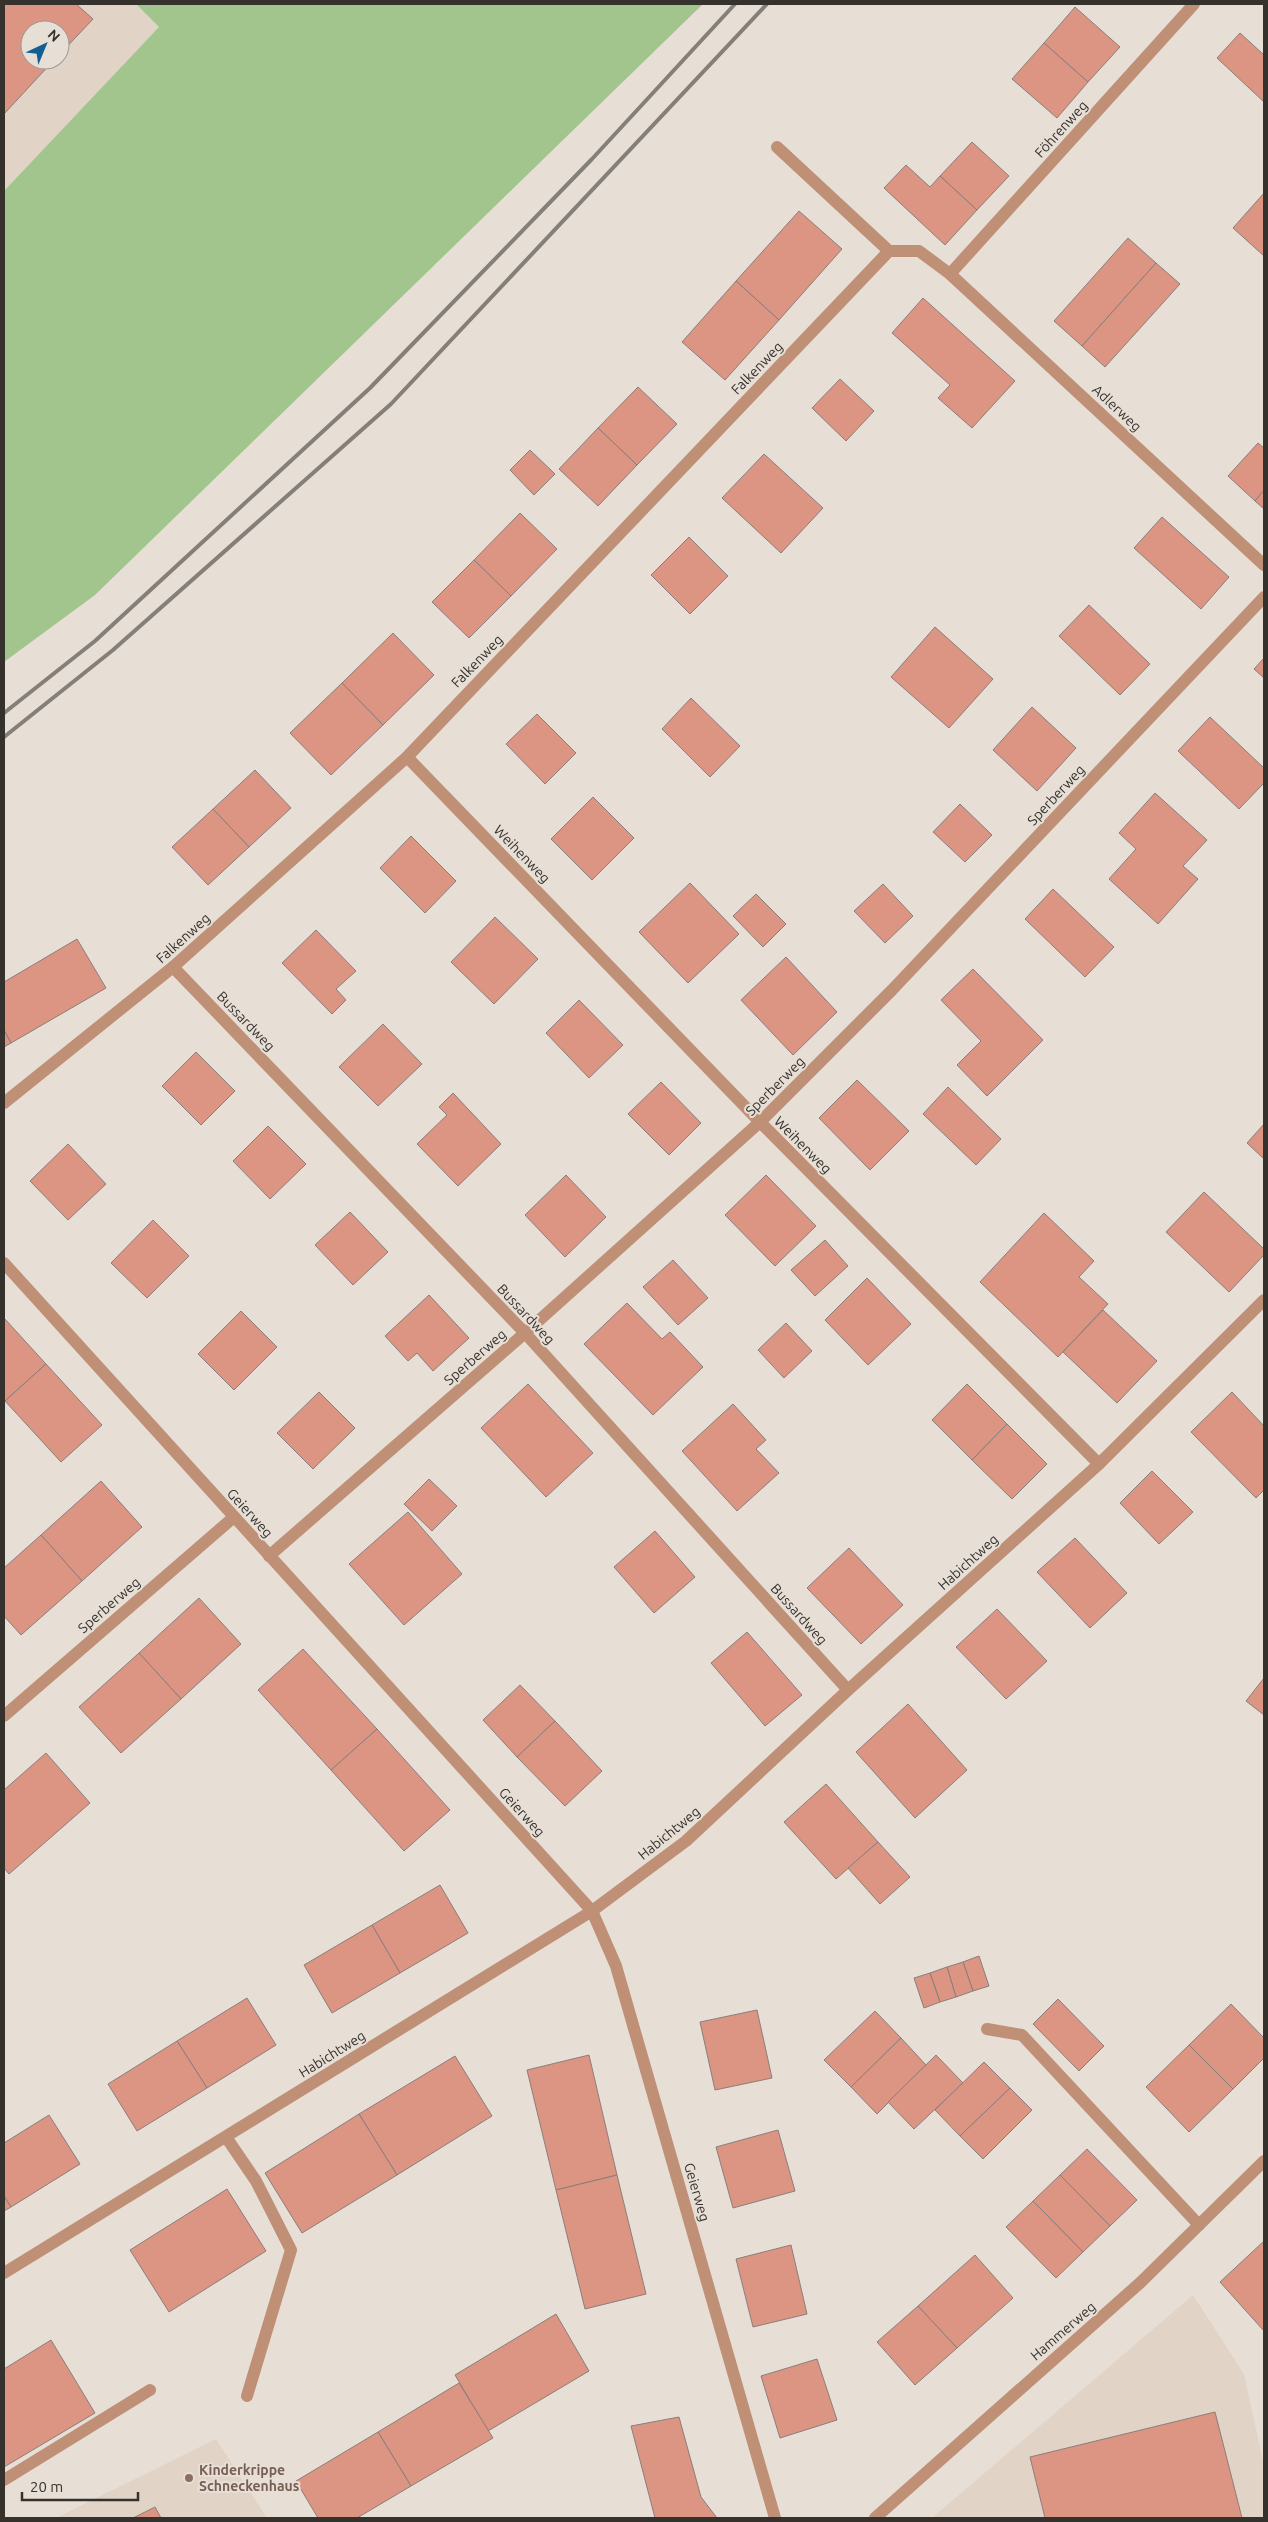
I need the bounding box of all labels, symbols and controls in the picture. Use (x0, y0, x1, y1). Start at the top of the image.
north arrow (20, 20, 70, 70)
text: N (45, 26, 63, 45)
street label: Föhrenweg (1031, 97, 1091, 161)
street label: Falkenweg (728, 338, 786, 398)
street label: Adlerweg (1089, 381, 1145, 435)
street label: Falkenweg (448, 631, 506, 691)
street label: Sperberweg (1024, 761, 1088, 829)
street label: Weihenweg (490, 822, 554, 886)
street label: Falkenweg (153, 910, 213, 966)
street label: Bussardweg (214, 988, 278, 1054)
street label: Sperberweg (742, 1053, 808, 1119)
street label: Weihenweg (771, 1113, 835, 1177)
street label: Bussardweg (494, 1281, 558, 1347)
street label: Sperberweg (441, 1326, 509, 1388)
street label: Geierweg (224, 1485, 276, 1541)
street label: Habichtweg (935, 1531, 1001, 1593)
street label: Sperberweg (75, 1574, 143, 1636)
street label: Bussardweg (768, 1580, 830, 1648)
street label: Geierweg (496, 1784, 548, 1840)
street label: Habichtweg (635, 1803, 703, 1863)
street label: Habichtweg (296, 2027, 368, 2081)
street label: Geierweg (681, 2161, 713, 2223)
street label: Hammerweg (1027, 2298, 1099, 2364)
place label: Kinderkrippe Schneckenhaus (199, 2462, 300, 2494)
scale bar (22, 2470, 139, 2502)
marker: Kinderkrippe Schneckenhaus (183, 2472, 195, 2484)
text: 20 m (30, 2478, 63, 2495)

